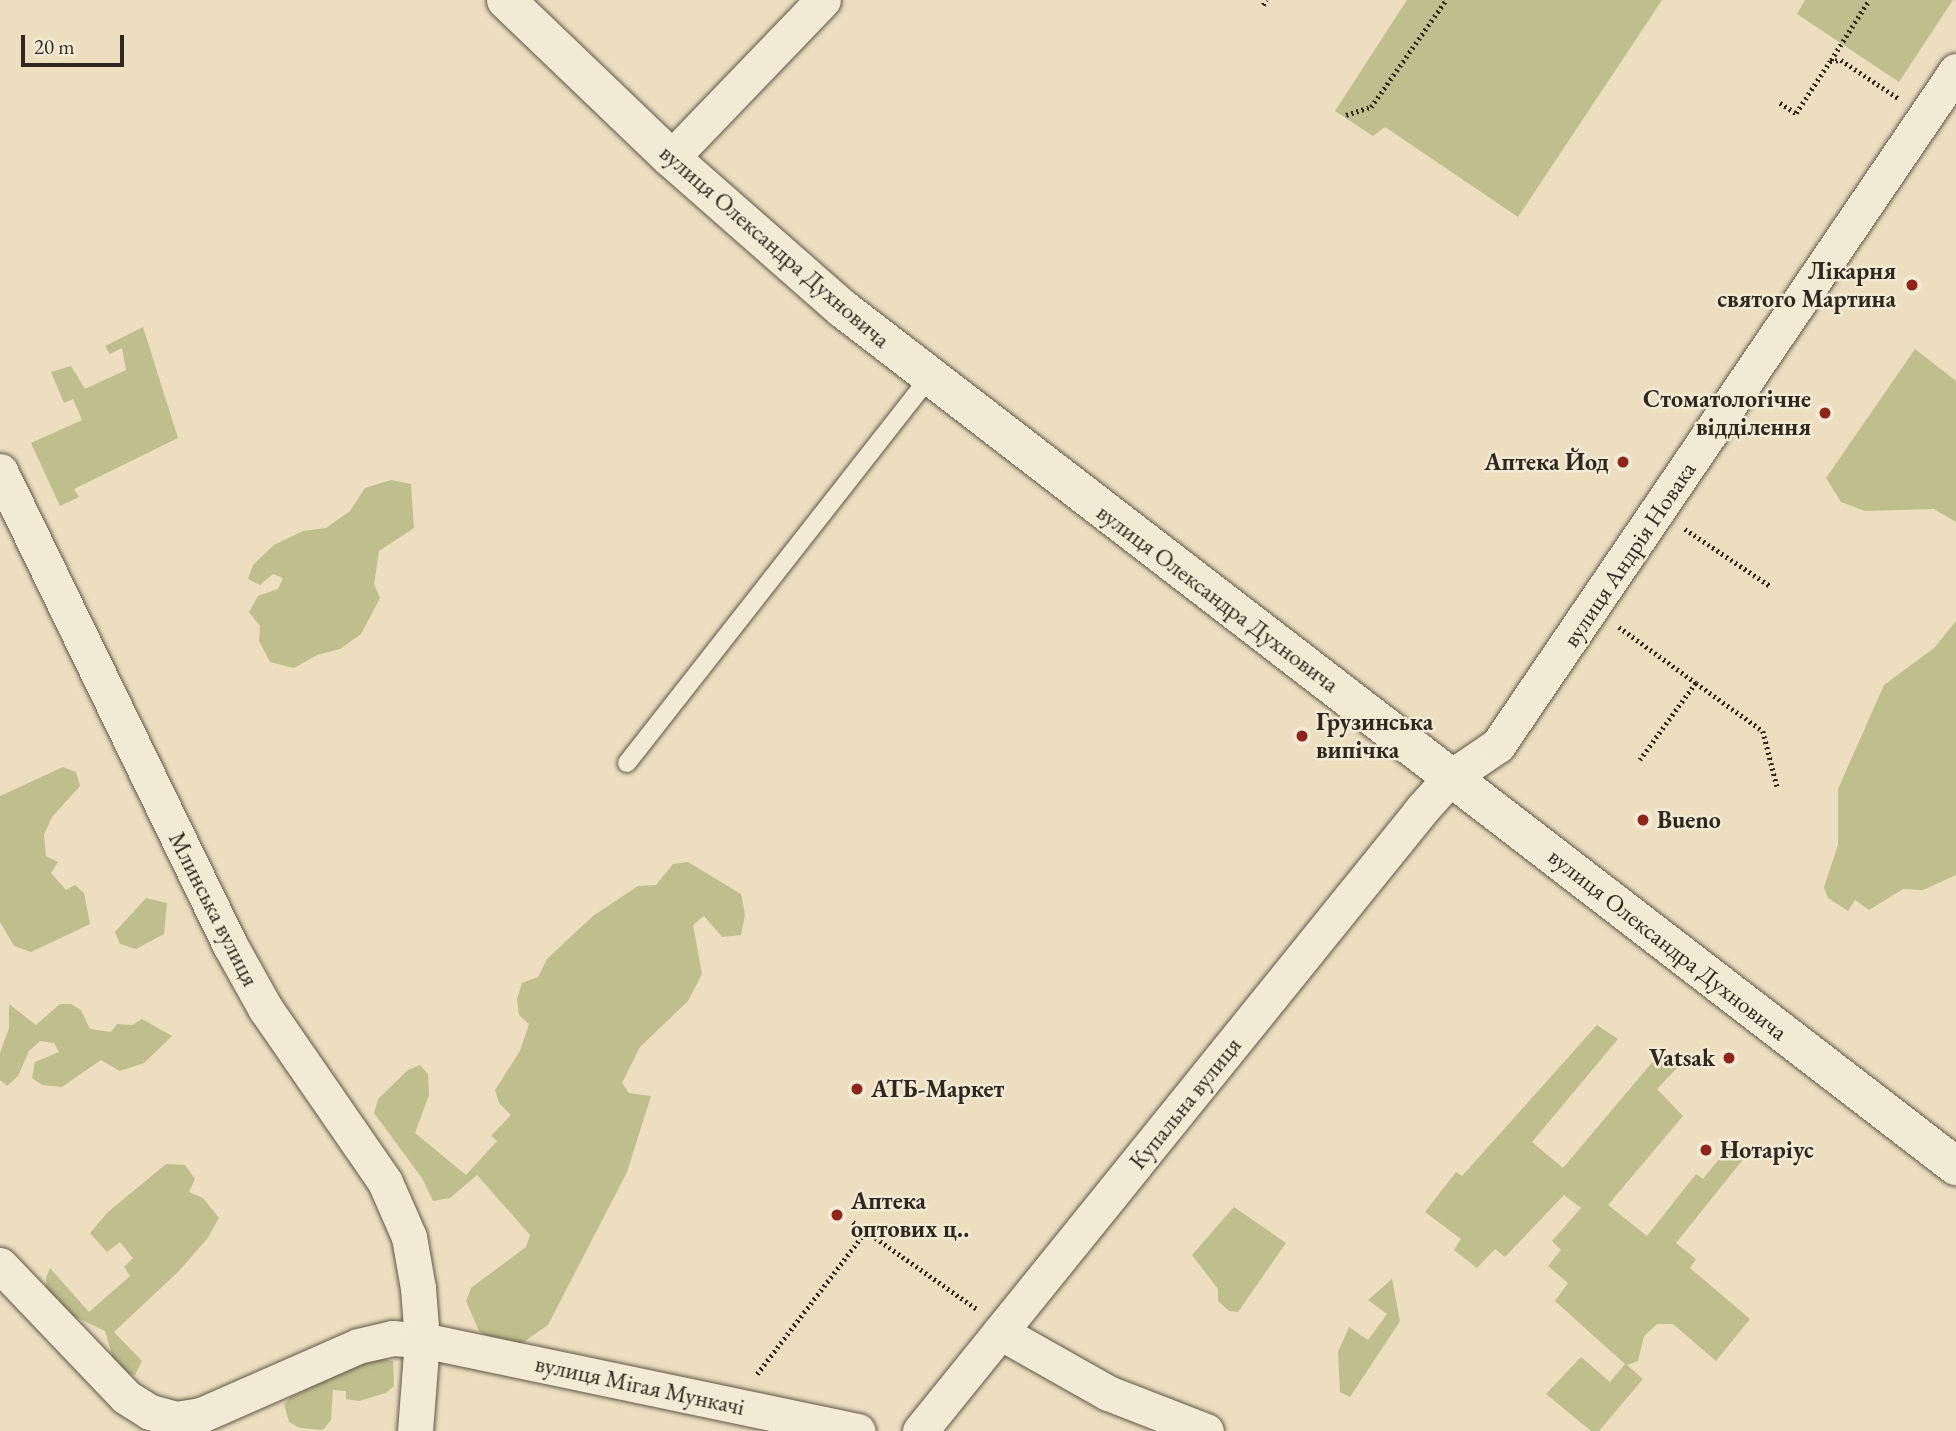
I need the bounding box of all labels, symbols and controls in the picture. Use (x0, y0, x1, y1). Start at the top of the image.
scale bar (24, 21, 128, 65)
text: 20 m (34, 33, 75, 60)
street label: вулиця Олександра Духновича (654, 138, 896, 354)
place label: Лікарня святого Мартина (1717, 257, 1896, 313)
marker: Лікарня святого Мартина (1902, 275, 1922, 295)
place label: Стоматологічне відділення (1643, 385, 1811, 441)
marker: Стоматологічне відділення (1817, 405, 1833, 421)
place label: Аптека Йод (1484, 448, 1609, 476)
marker: Аптека Йод (1615, 454, 1631, 470)
street label: вулиця Андрія Новака (1556, 456, 1702, 652)
street label: вулиця Олександра Духновича (1091, 498, 1345, 698)
place label: Грузинська випічка (1316, 708, 1433, 764)
marker: Грузинська випічка (1294, 728, 1310, 744)
place label: Bueno (1657, 806, 1721, 834)
marker: Bueno (1635, 812, 1651, 828)
street label: Млинська вулиця (163, 827, 265, 991)
street label: вулиця Олександра Духновича (1543, 842, 1793, 1046)
street label: Купальна вулиця (1123, 1031, 1247, 1175)
place label: Vatsak (1649, 1044, 1715, 1072)
marker: Vatsak (1721, 1050, 1737, 1066)
place label: АТБ-Маркет (871, 1075, 1004, 1103)
marker: АТБ-Маркет (849, 1081, 865, 1097)
place label: Нотаріус (1720, 1136, 1814, 1164)
marker: Нотаріус (1698, 1142, 1714, 1158)
place label: Аптека оптових ц‥ (851, 1187, 969, 1243)
marker: Аптека оптових ц‥ (829, 1207, 845, 1223)
street label: вулиця Мігая Мункачі (533, 1349, 747, 1421)

